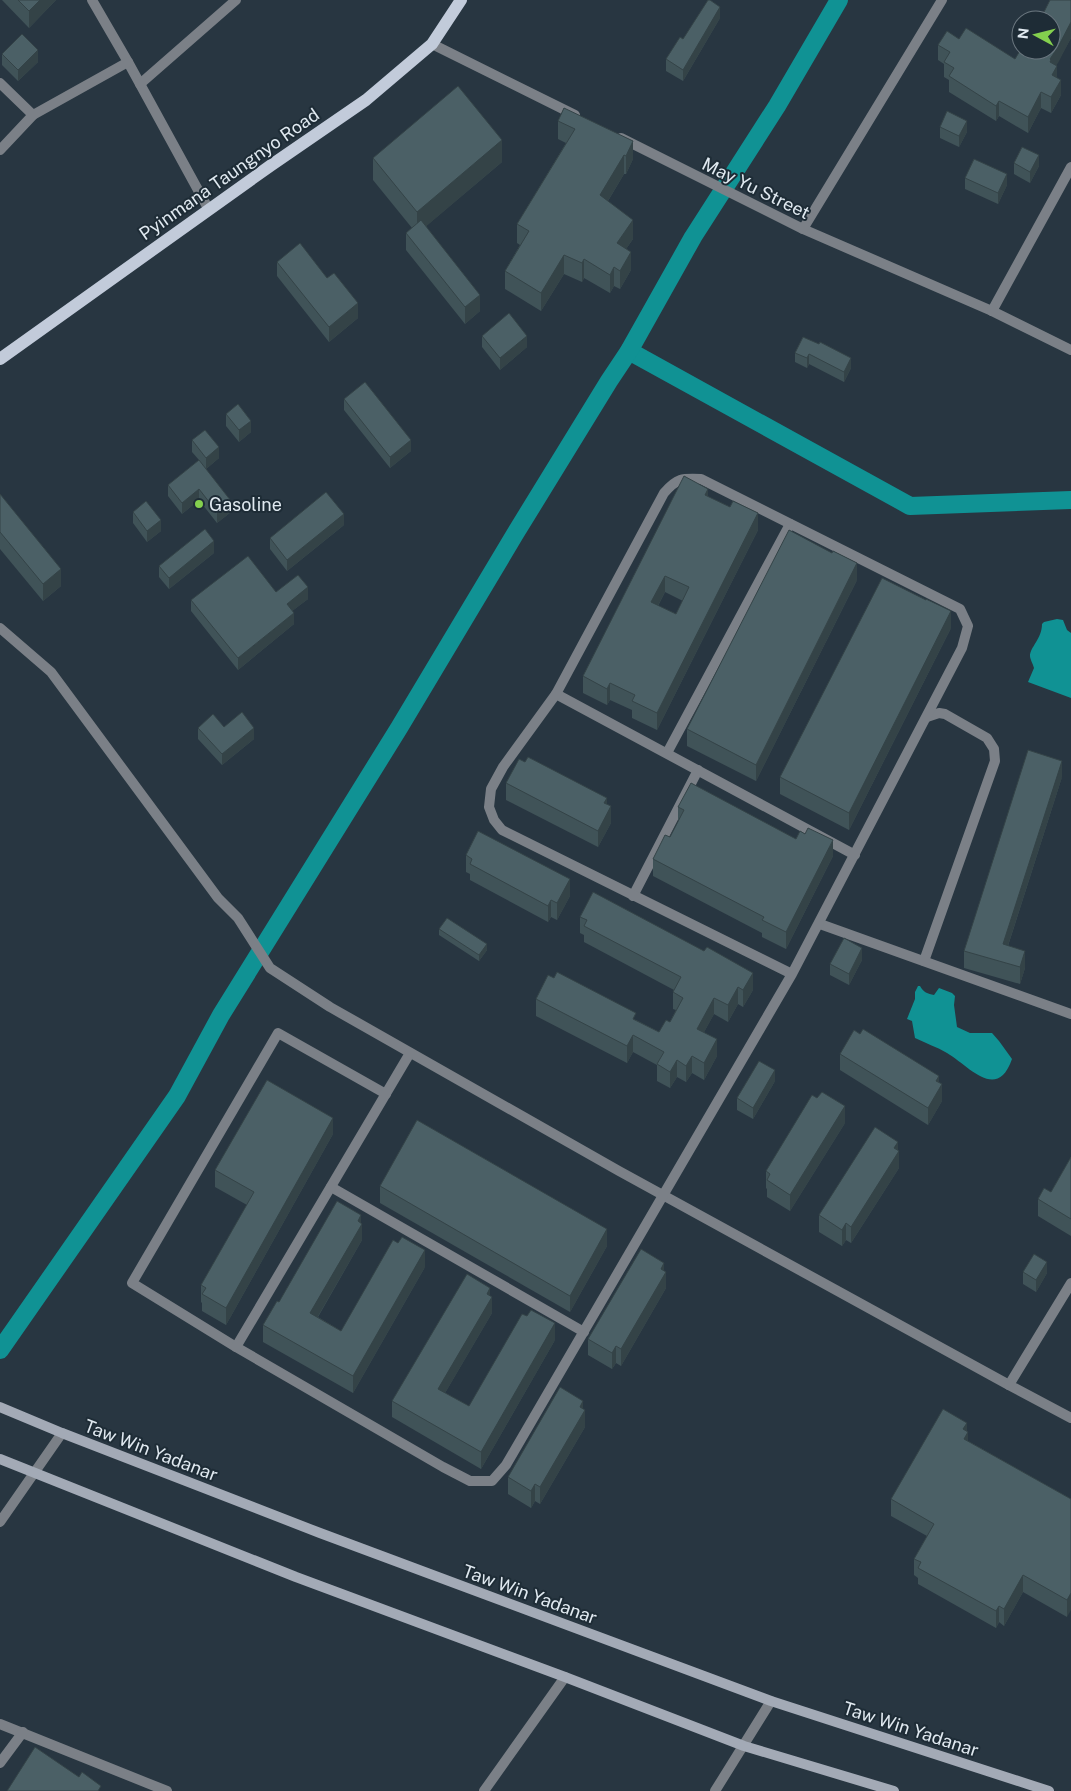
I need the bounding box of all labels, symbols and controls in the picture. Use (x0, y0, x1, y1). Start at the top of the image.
north arrow (1011, 10, 1061, 60)
text: N (1014, 27, 1032, 40)
street label: Pyinmana Taungnyo Road (135, 104, 323, 244)
street label: May Yu Street (699, 153, 813, 223)
place label: Gasoline (209, 494, 282, 515)
marker: Gasoline (193, 498, 205, 510)
street label: Taw Win Yadanar (81, 1415, 221, 1485)
street label: Taw Win Yadanar (460, 1560, 600, 1628)
street label: Taw Win Yadanar (840, 1697, 982, 1761)

